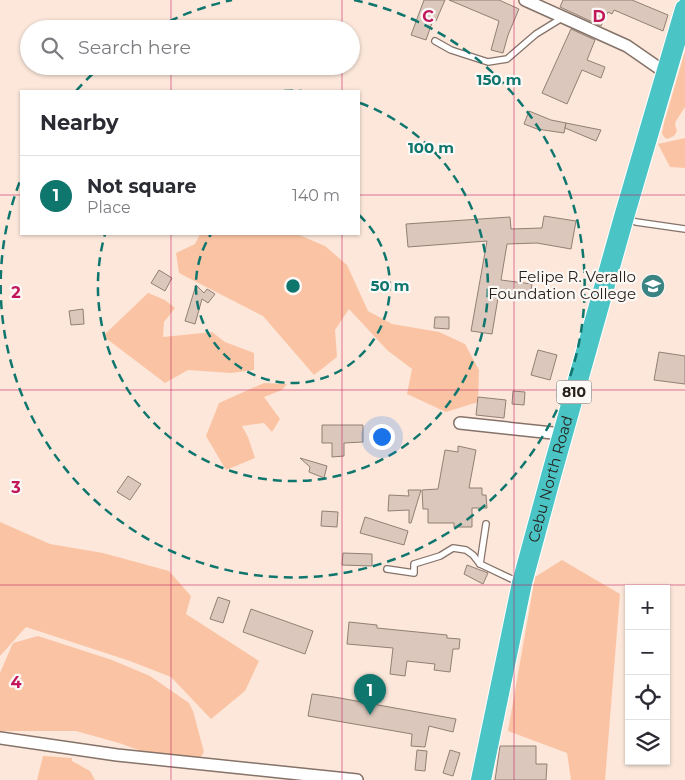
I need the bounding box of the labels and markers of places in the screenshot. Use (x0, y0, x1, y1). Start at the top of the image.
place label: Felipe R. Verallo Foundation College (488, 267, 636, 303)
school or university icon: Felipe R. Verallo Foundation College (640, 273, 666, 299)
centre of rings (284, 277, 302, 295)
pin: 1 (354, 674, 386, 715)

